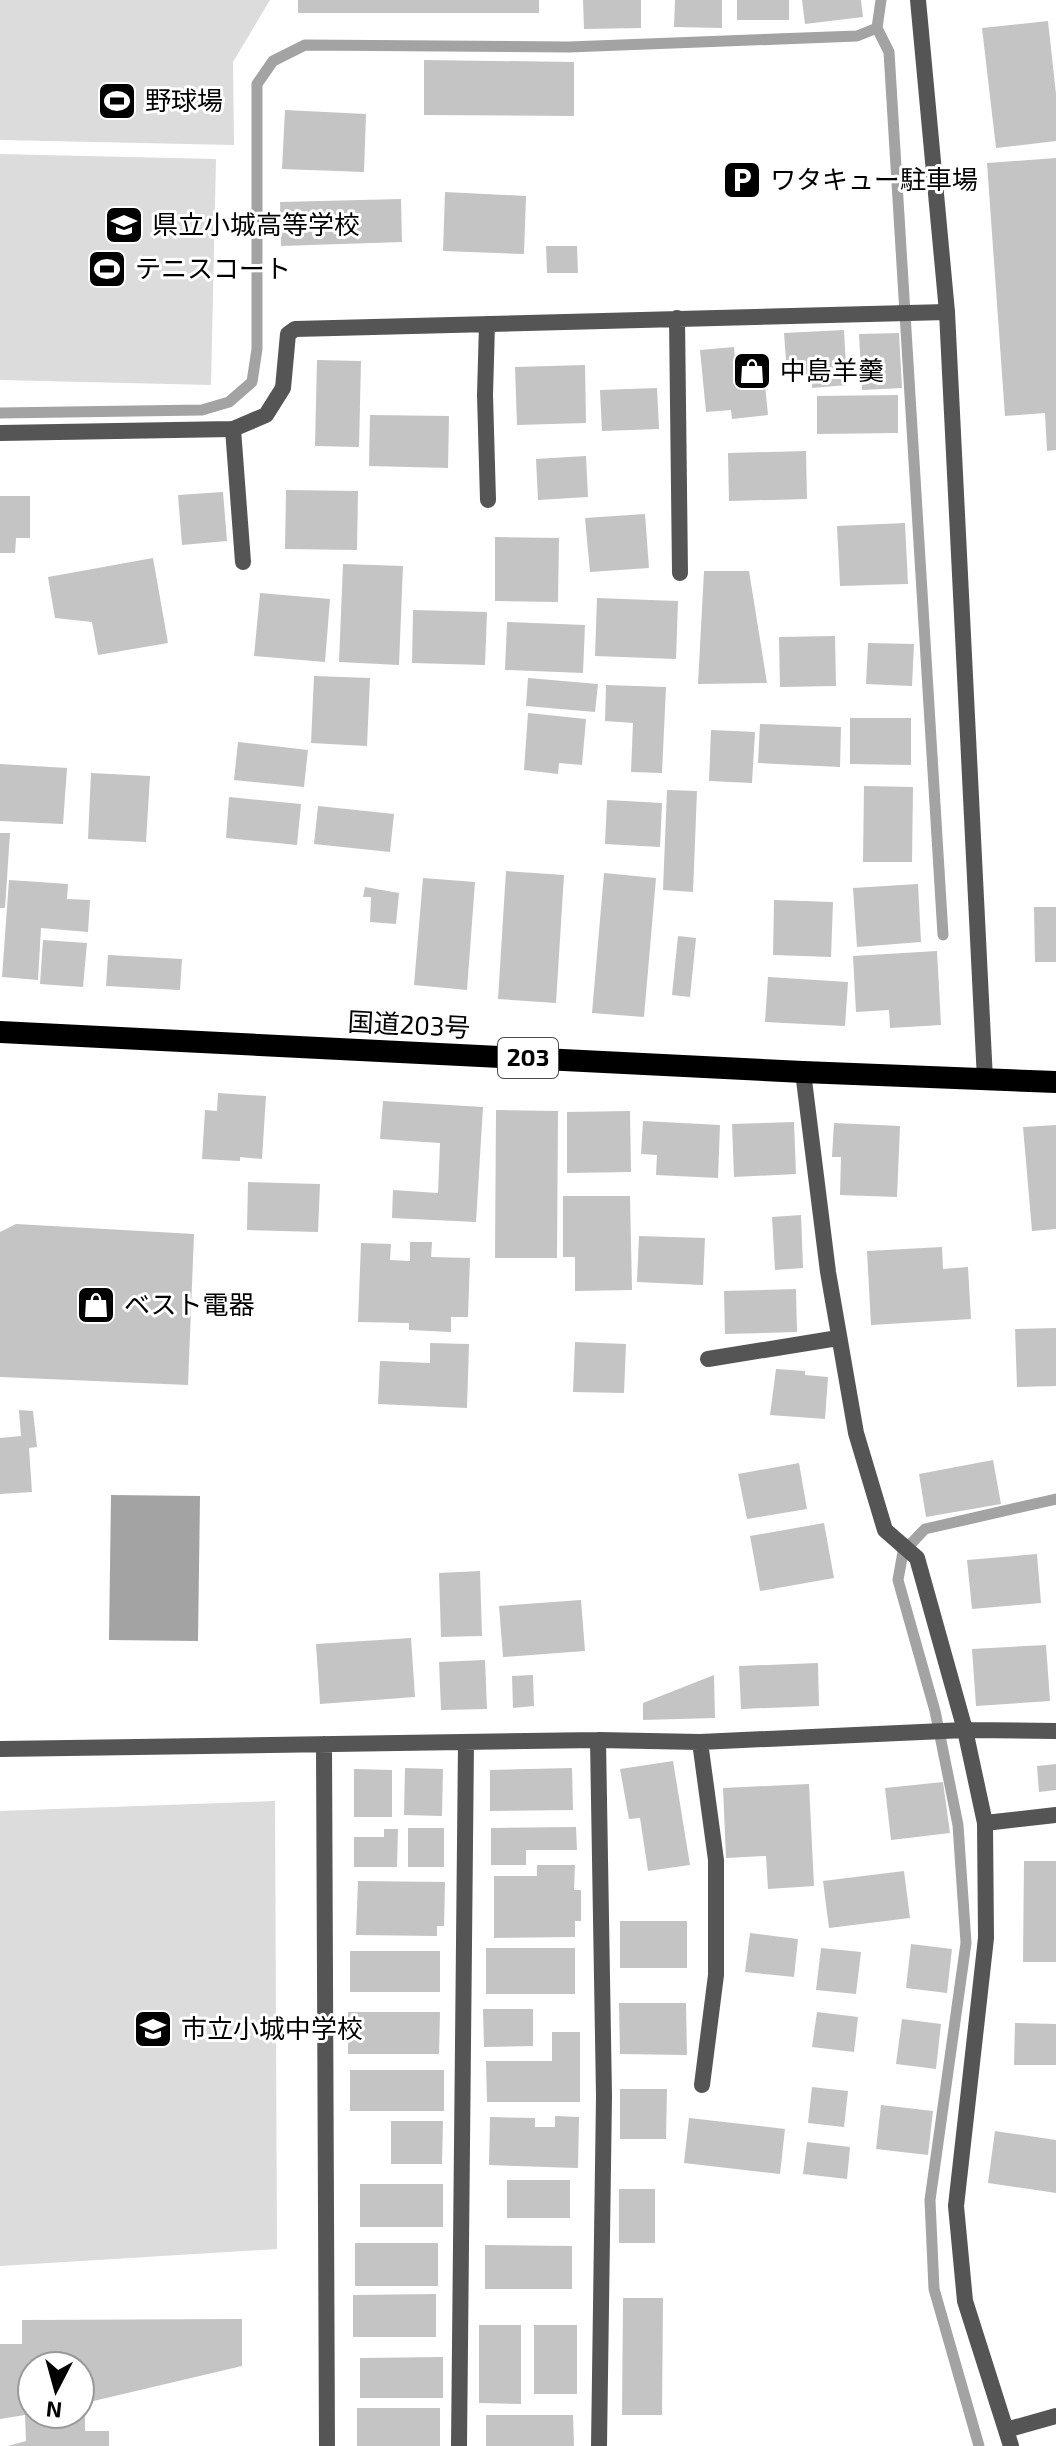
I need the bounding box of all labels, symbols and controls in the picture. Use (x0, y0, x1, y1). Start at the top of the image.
sports icon: 野球場 (96, 80, 138, 122)
place label: 野球場 (145, 84, 223, 115)
parking icon: ワタキュー駐車場 (721, 159, 763, 201)
place label: ワタキュー駐車場 (770, 163, 978, 194)
school or university icon: 県立小城高等学校 (103, 204, 145, 246)
place label: 県立小城高等学校 (152, 208, 360, 239)
sports icon: テニスコート (86, 248, 128, 290)
place label: テニスコート (135, 252, 291, 283)
shop icon: 中島羊羹 (731, 350, 773, 392)
place label: 中島羊羹 (780, 354, 884, 385)
street label: 国道203号 (347, 1005, 471, 1042)
road number: 203 (498, 1038, 558, 1078)
shop icon: ベスト電器 (75, 1284, 117, 1326)
place label: ベスト電器 (124, 1288, 255, 1319)
school or university icon: 市立小城中学校 (132, 2008, 174, 2050)
place label: 市立小城中学校 (181, 2012, 363, 2043)
north arrow (16, 2350, 96, 2430)
text: N (45, 2397, 63, 2425)

